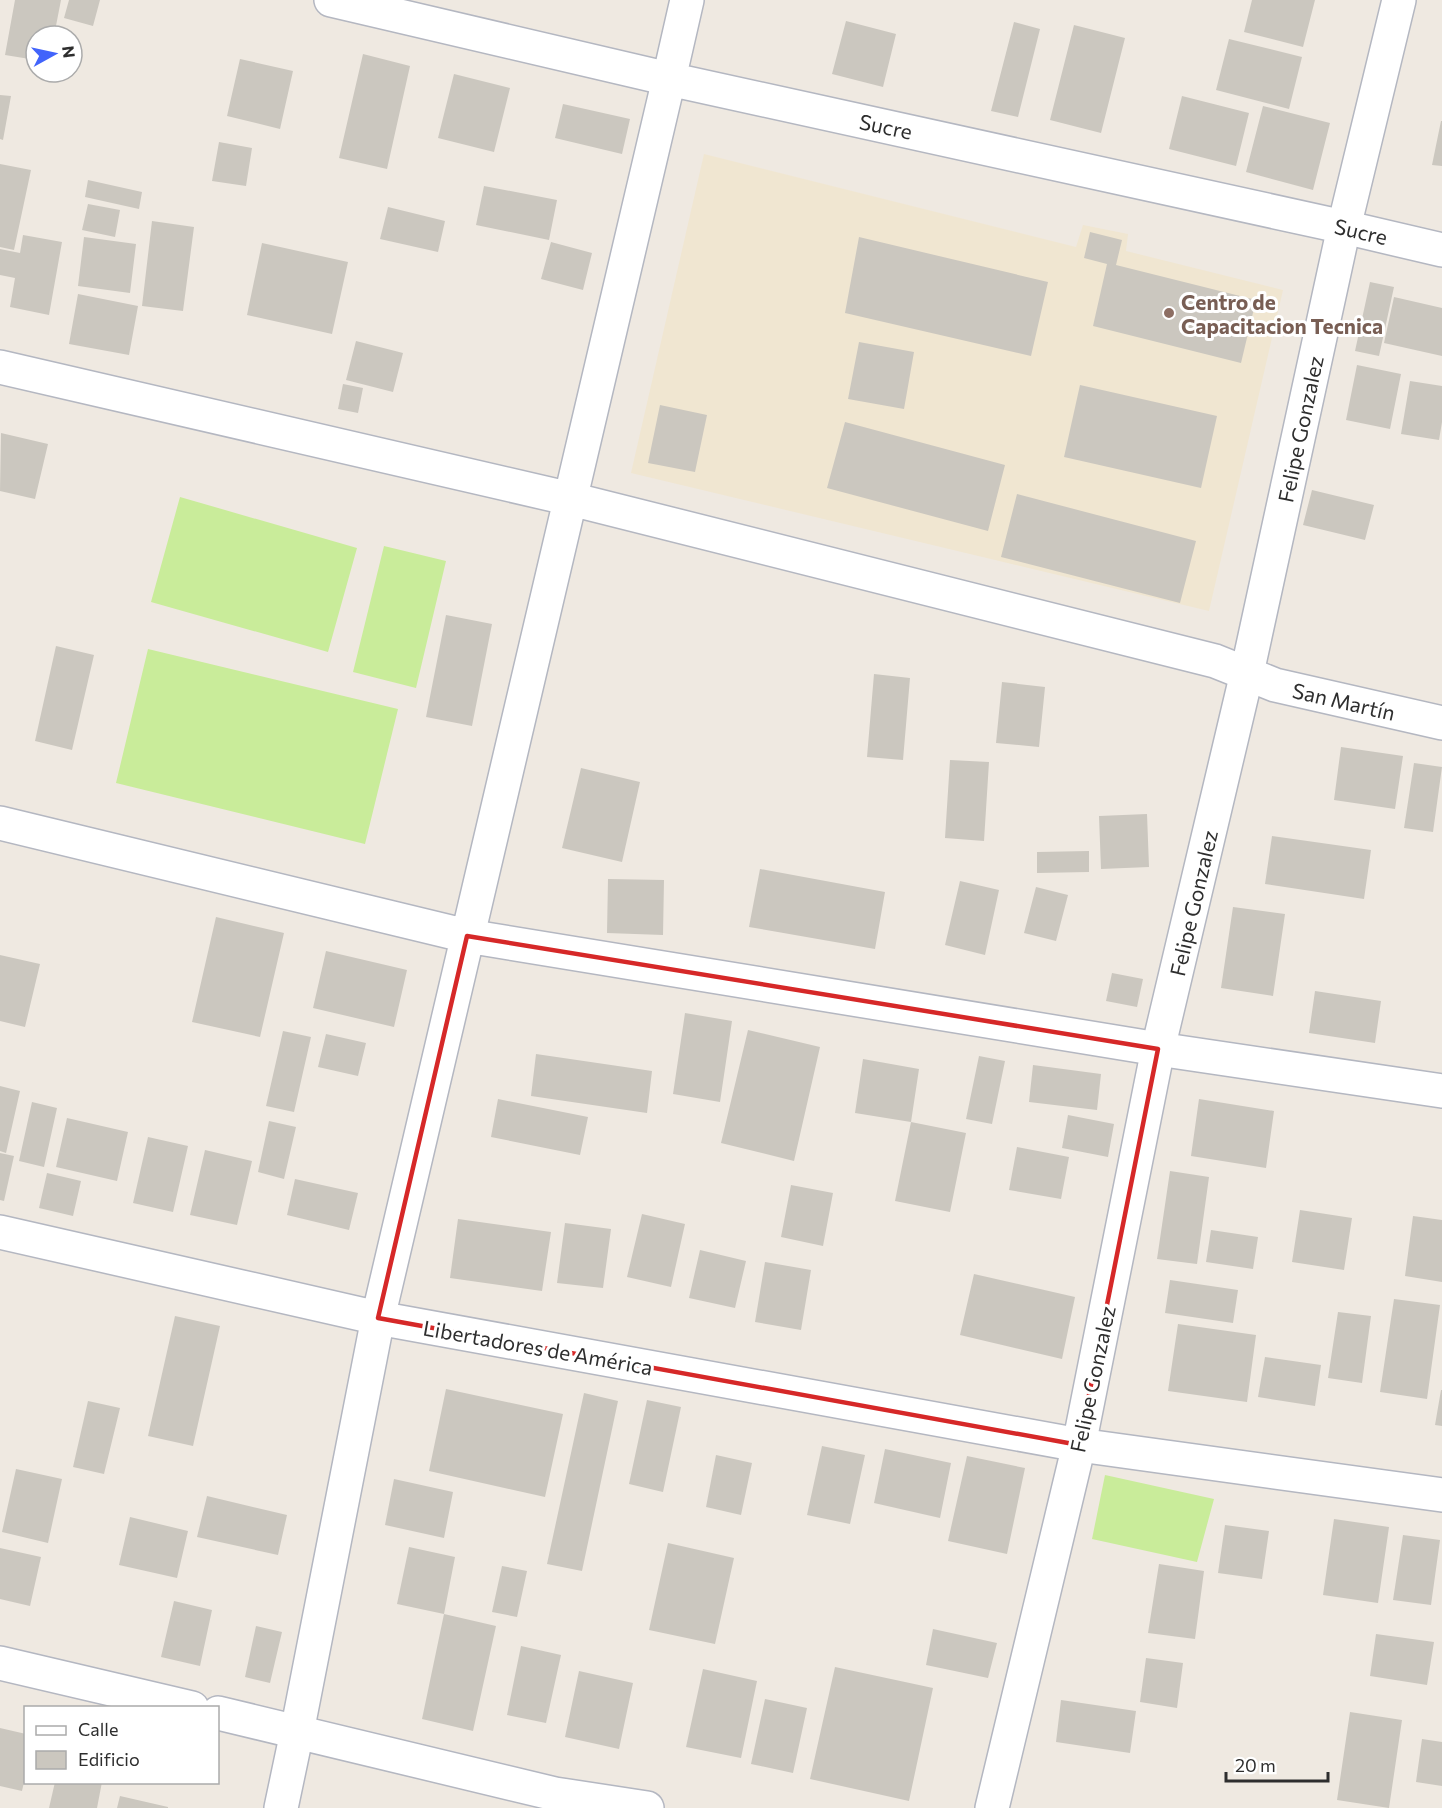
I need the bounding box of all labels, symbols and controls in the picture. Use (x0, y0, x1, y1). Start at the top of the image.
north arrow (24, 24, 84, 84)
text: N (59, 45, 80, 59)
street label: Sucre (857, 108, 915, 144)
street label: Sucre (1332, 213, 1390, 249)
place label: Centro de Capacitacion Tecnica (1181, 289, 1383, 338)
marker: Centro de Capacitacion Tecnica (1162, 306, 1176, 320)
street label: Felipe Gonzalez (1272, 353, 1328, 505)
street label: San Martín (1290, 677, 1398, 725)
street label: Felipe Gonzalez (1164, 828, 1222, 978)
street label: Felipe Gonzalez (1064, 1303, 1120, 1455)
street label: Libertadores de América (421, 1315, 655, 1379)
legend (24, 1706, 219, 1784)
text: Calle (78, 1718, 118, 1740)
scale bar (1226, 1745, 1328, 1783)
text: Edificio (78, 1748, 140, 1770)
text: 20 m (1235, 1754, 1276, 1776)

